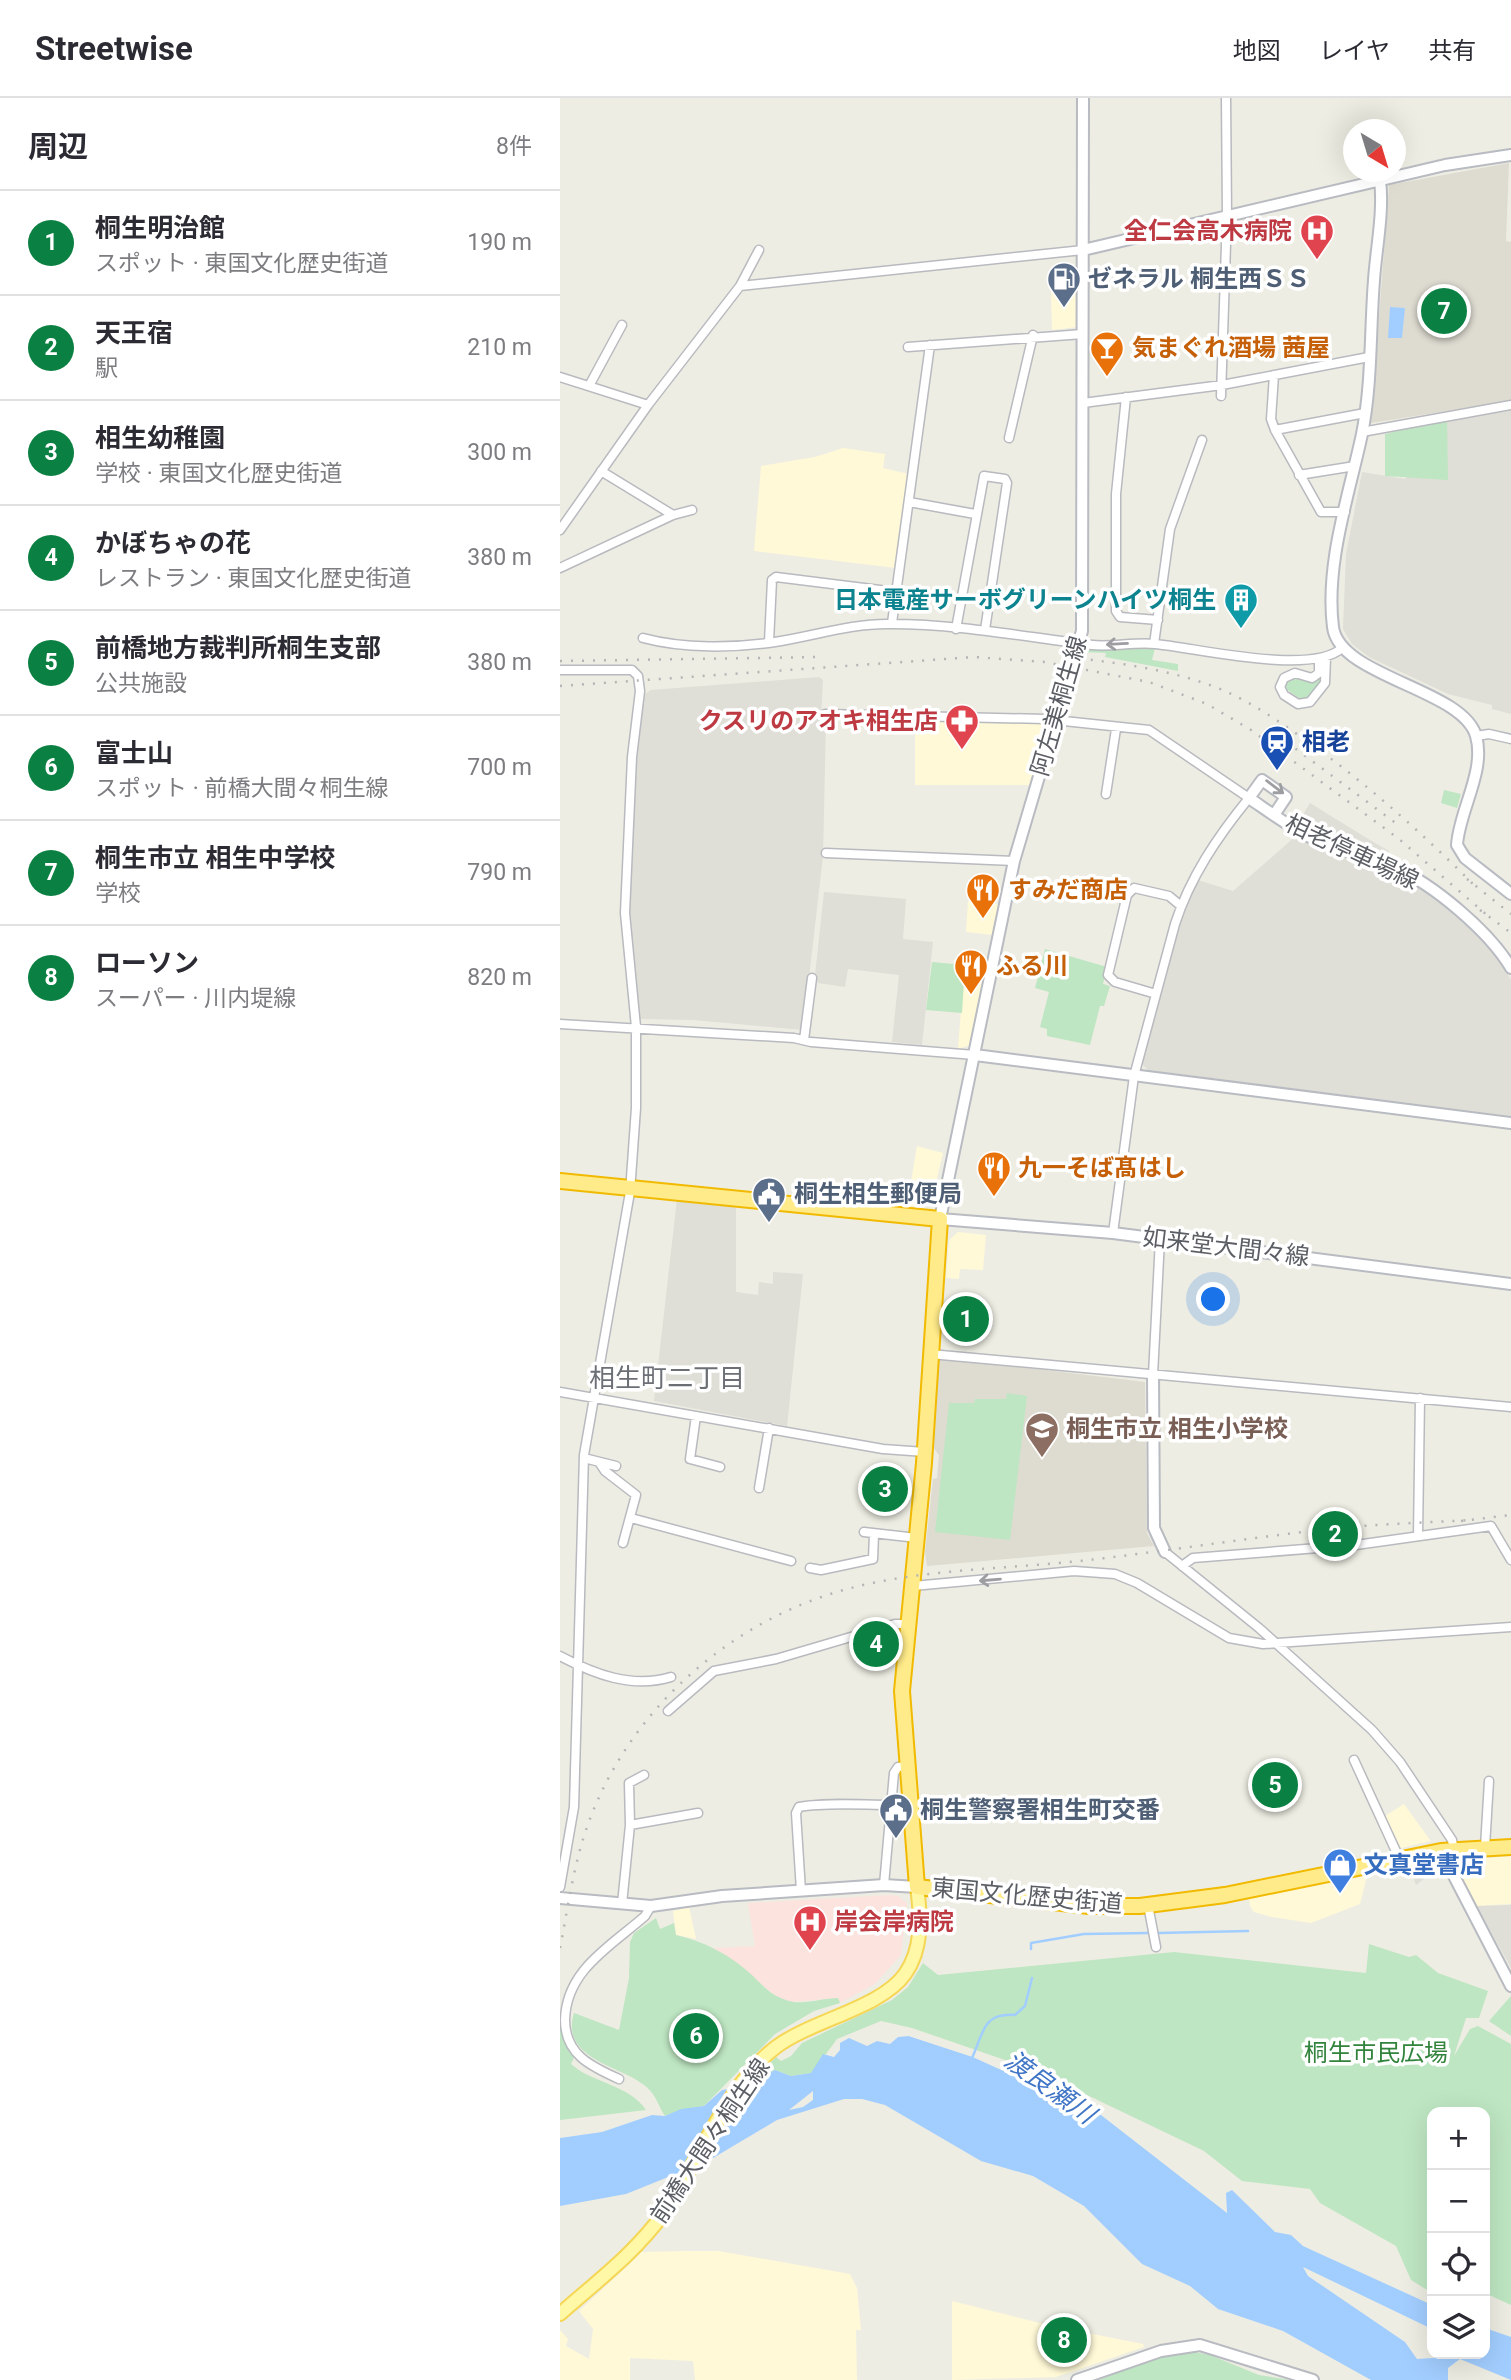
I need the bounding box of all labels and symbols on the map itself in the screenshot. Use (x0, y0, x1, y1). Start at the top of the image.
north arrow (1343, 119, 1406, 182)
hospital icon: 全仁会高木病院 (1298, 212, 1336, 261)
place label: 全仁会高木病院 (1124, 217, 1292, 245)
fuel station icon: ゼネラル 桐生西ＳＳ (1045, 260, 1083, 309)
place label: ゼネラル 桐生西ＳＳ (1088, 265, 1310, 293)
pin: 7 (1421, 285, 1467, 337)
bar icon: 気まぐれ酒場 茜屋 (1088, 329, 1126, 378)
place label: 気まぐれ酒場 茜屋 (1132, 334, 1330, 362)
building icon: 日本電産サーボグリーンハイツ桐生 (1222, 581, 1260, 630)
place label: 日本電産サーボグリーンハイツ桐生 (834, 586, 1216, 614)
street label: 阿左美桐生線 (1026, 633, 1092, 779)
one-way arrow (1106, 638, 1129, 651)
pharmacy icon: クスリのアオキ相生店 (943, 702, 981, 751)
place label: クスリのアオキ相生店 (699, 707, 938, 735)
station icon: 相老 (1258, 723, 1296, 772)
place label: 相老 (1302, 728, 1350, 756)
one-way arrow (1265, 780, 1284, 795)
street label: 相老停車場線 (1281, 809, 1423, 895)
restaurant icon: すみだ商店 (964, 871, 1002, 920)
place label: すみだ商店 (1008, 876, 1128, 904)
restaurant icon: ふる川 (952, 947, 990, 996)
place label: ふる川 (996, 952, 1068, 980)
restaurant icon: 九一そば髙はし (975, 1149, 1013, 1198)
place label: 九一そば髙はし (1018, 1154, 1186, 1182)
public building icon: 桐生相生郵便局 (750, 1175, 788, 1224)
place label: 桐生相生郵便局 (794, 1180, 962, 1208)
street label: 如来堂大間々線 (1141, 1223, 1311, 1271)
your location (1196, 1282, 1230, 1316)
pin: 1 (943, 1293, 989, 1345)
district label: 相生町二丁目 (589, 1363, 745, 1393)
school or university icon: 桐生市立 相生小学校 (1023, 1410, 1061, 1459)
place label: 桐生市立 相生小学校 (1066, 1415, 1288, 1443)
pin: 3 (862, 1463, 908, 1515)
pin: 2 (1312, 1508, 1358, 1560)
one-way arrow (979, 1574, 1002, 1587)
pin: 4 (853, 1618, 899, 1670)
pin: 5 (1252, 1759, 1298, 1811)
public building icon: 桐生警察署相生町交番 (877, 1791, 915, 1840)
place label: 桐生警察署相生町交番 (920, 1796, 1160, 1824)
shop icon: 文真堂書店 (1321, 1846, 1359, 1895)
place label: 文真堂書店 (1364, 1851, 1484, 1879)
street label: 東国文化歴史街道 (930, 1874, 1124, 1918)
hospital icon: 岸会岸病院 (791, 1903, 829, 1952)
place label: 岸会岸病院 (834, 1908, 954, 1936)
pin: 6 (673, 2010, 719, 2062)
park label: 桐生市民広場 (1304, 2039, 1448, 2067)
water label: 渡良瀬川 (999, 2044, 1103, 2131)
street label: 前橋大間々桐生線 (645, 2054, 775, 2228)
pin: 8 (1041, 2314, 1087, 2366)

